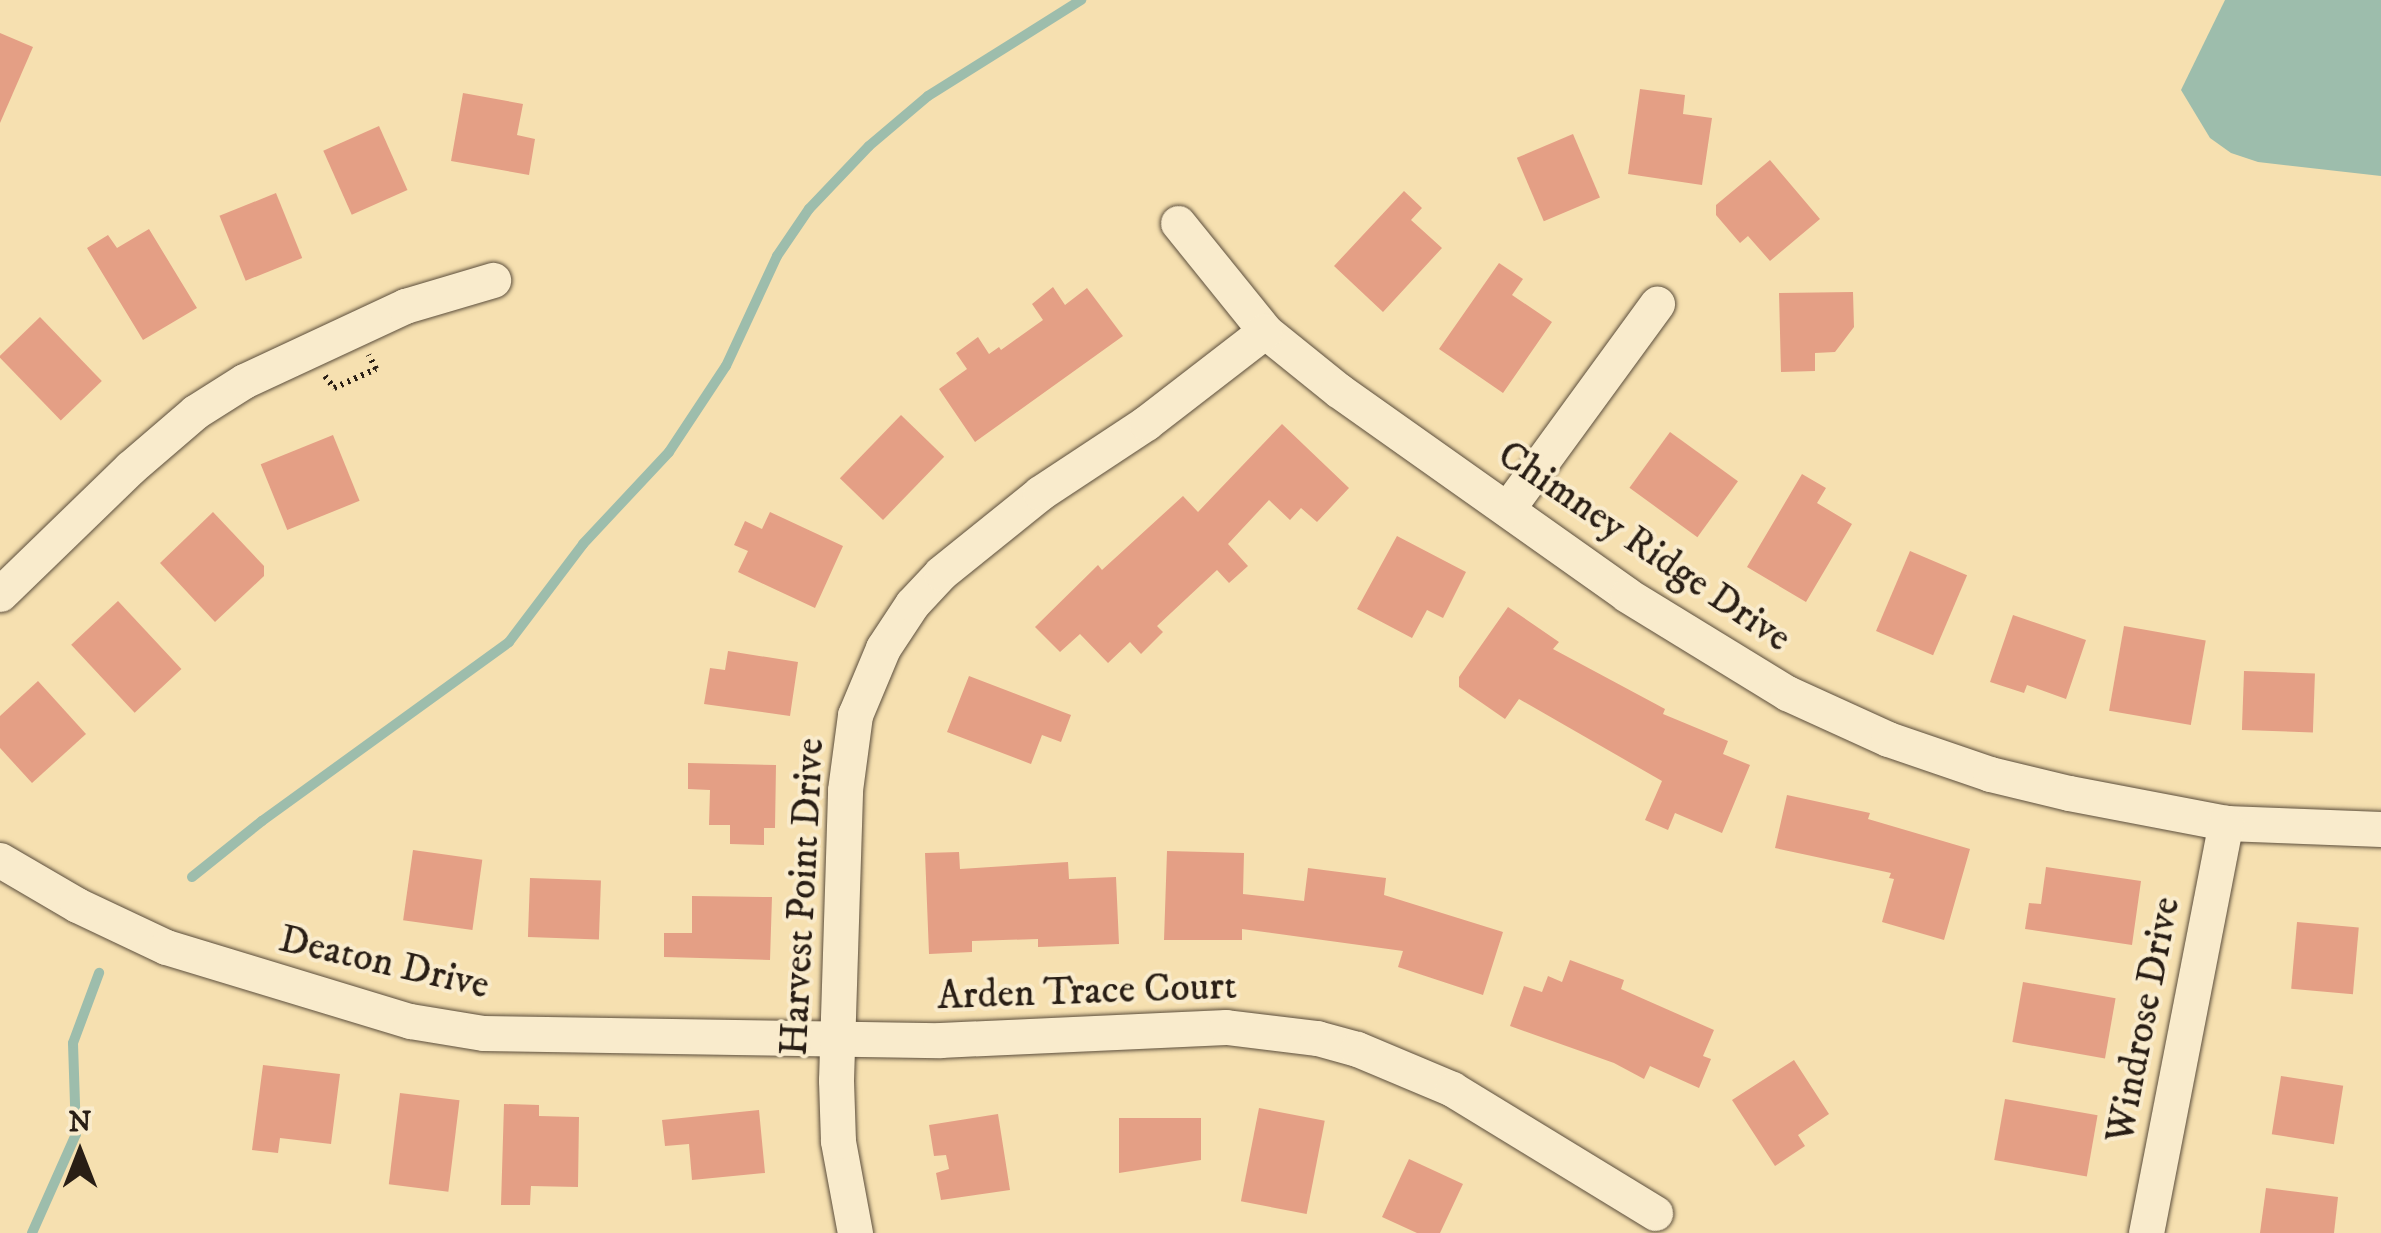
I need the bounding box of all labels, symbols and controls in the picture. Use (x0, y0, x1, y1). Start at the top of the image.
street label: Chimney Ridge Drive (1488, 431, 1800, 663)
street label: Harvest Point Drive (771, 737, 835, 1057)
street label: Windrose Drive (2097, 893, 2191, 1147)
street label: Deaton Drive (274, 916, 494, 1010)
street label: Arden Trace Court (936, 963, 1238, 1021)
north arrow (30, 1103, 130, 1203)
text: N (69, 1105, 91, 1140)

